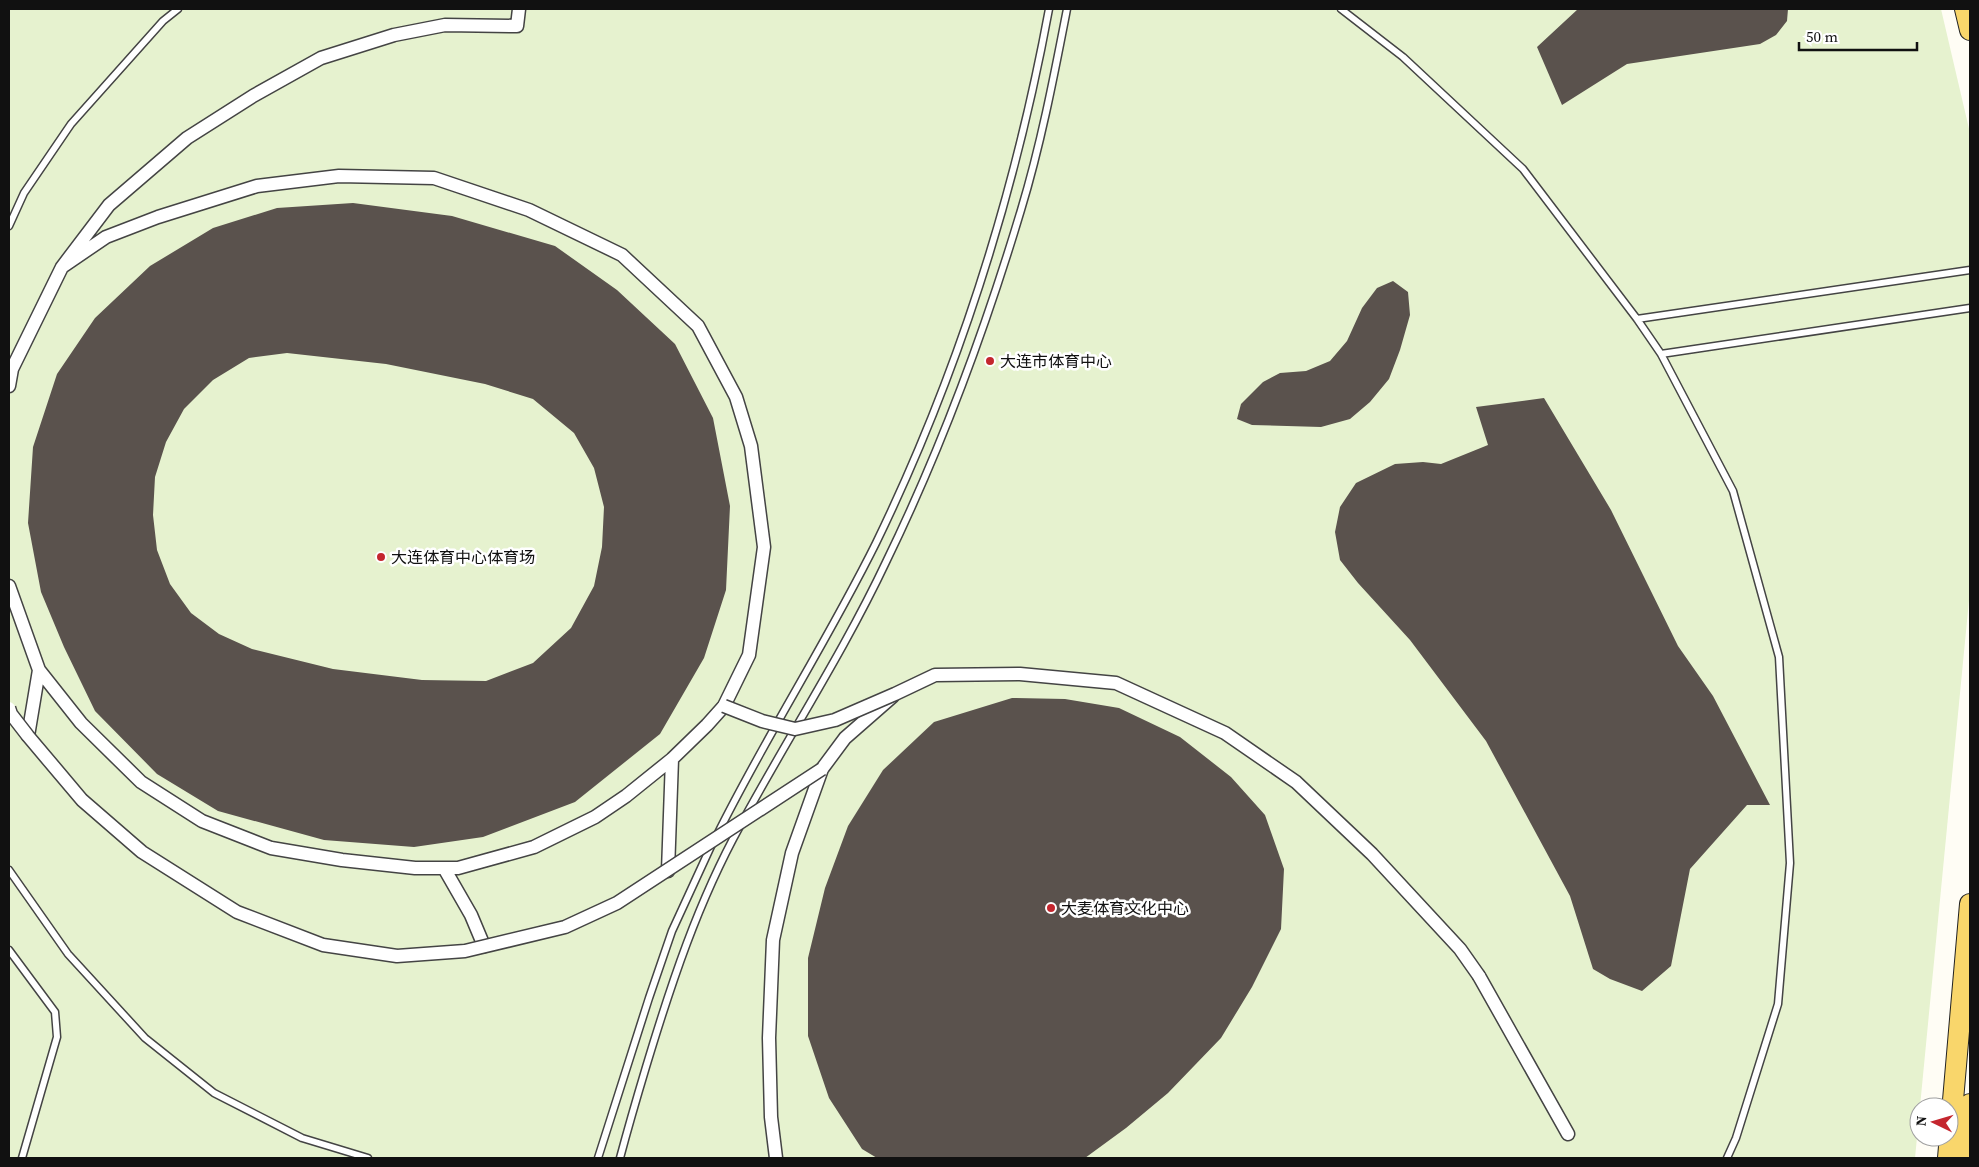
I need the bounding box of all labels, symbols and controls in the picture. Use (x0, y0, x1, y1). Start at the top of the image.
scale bar (1799, 20, 1916, 52)
text: 50 m (1806, 26, 1838, 47)
place label: 大连市体育中心 (1000, 350, 1112, 372)
marker: 大连市体育中心 (984, 355, 996, 367)
place label: 大连体育中心体育场 (391, 546, 535, 568)
marker: 大连体育中心体育场 (375, 551, 387, 563)
place label: 大麦体育文化中心 (1061, 897, 1189, 919)
marker: 大麦体育文化中心 (1045, 902, 1057, 914)
north arrow (1909, 1097, 1959, 1147)
text: N (1911, 1115, 1931, 1127)

